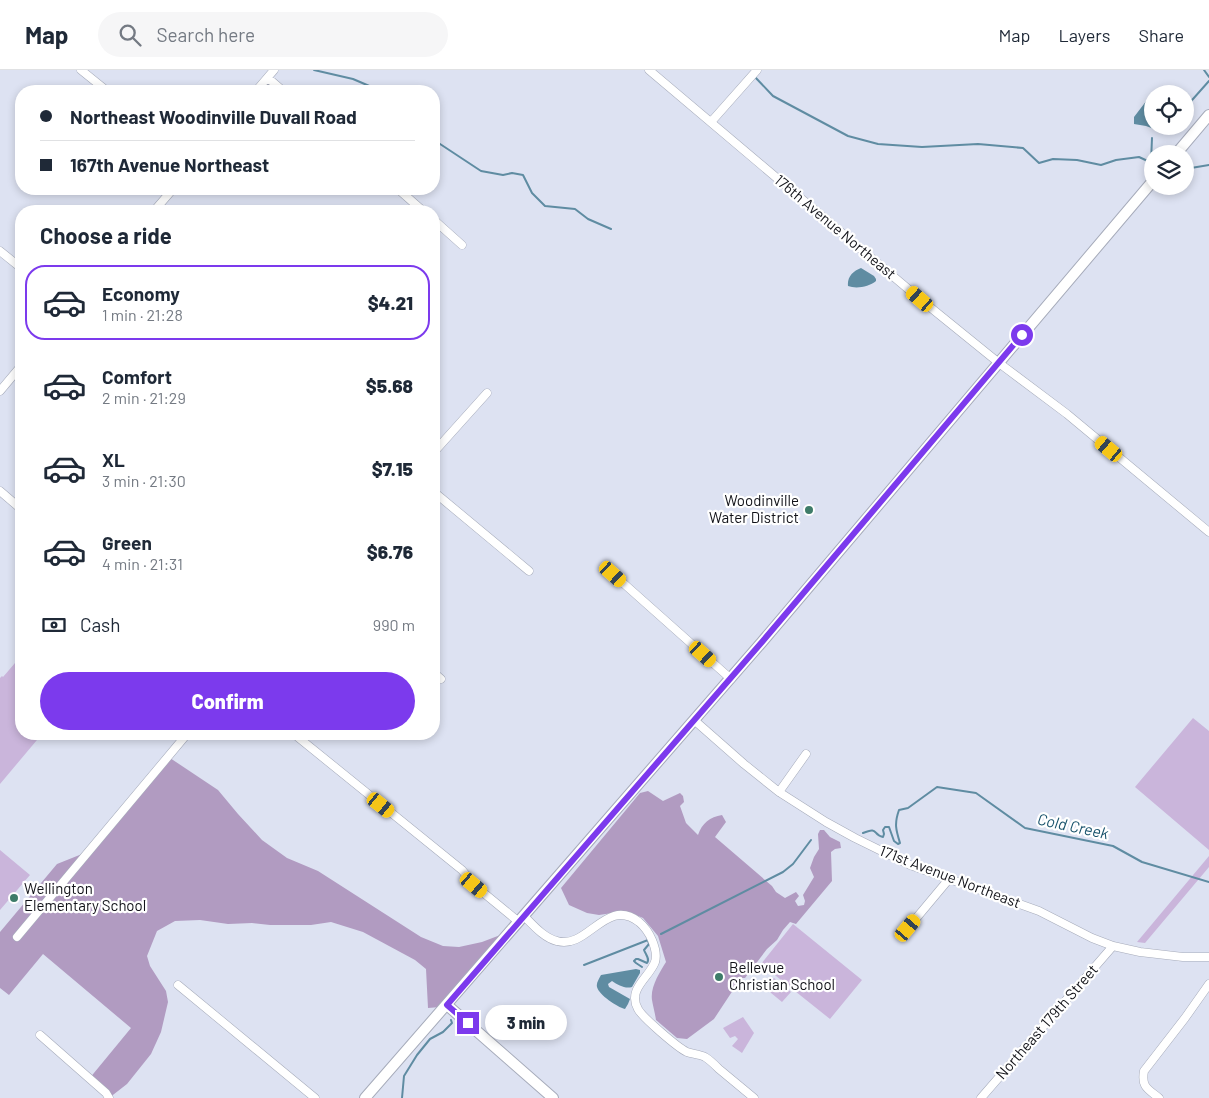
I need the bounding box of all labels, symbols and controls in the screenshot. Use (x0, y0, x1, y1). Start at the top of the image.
search box (98, 12, 448, 57)
text: Map (25, 20, 68, 49)
icon: search (116, 21, 144, 49)
text: Search here (156, 23, 255, 46)
text: Map (998, 24, 1030, 46)
text: Layers (1058, 24, 1111, 46)
text: Share (1139, 24, 1184, 46)
map controls (1144, 85, 1194, 195)
button: locate (1144, 85, 1194, 135)
text: Northeast Woodinville Duvall Road (70, 105, 357, 128)
button: layers (1144, 145, 1194, 195)
text: 167th Avenue Northeast (70, 153, 269, 176)
street label: 176th Avenue Northeast (771, 170, 900, 282)
text: Choose a ride (40, 222, 172, 248)
icon: car (42, 280, 87, 325)
text: Economy (102, 282, 180, 305)
car (903, 283, 936, 315)
text: $4.21 (368, 291, 413, 314)
text: 1 min · 21:28 (102, 305, 183, 324)
route start (1011, 324, 1033, 346)
icon: car (42, 363, 87, 408)
text: Comfort (102, 365, 172, 388)
text: $5.68 (366, 374, 413, 397)
text: 2 min · 21:29 (102, 388, 186, 407)
car (1092, 434, 1125, 464)
icon: car (42, 446, 87, 491)
text: XL (102, 448, 125, 471)
text: $7.15 (372, 457, 413, 480)
text: 3 min · 21:30 (102, 471, 186, 490)
place label: Woodinville Water District (709, 491, 799, 526)
marker: Woodinville Water District (803, 504, 815, 516)
icon: car (42, 529, 87, 574)
text: Green (102, 531, 152, 554)
text: $6.76 (367, 540, 413, 563)
text: 4 min · 21:31 (102, 554, 183, 573)
car (596, 558, 629, 590)
icon: cash (40, 611, 68, 639)
text: Cash (80, 613, 121, 636)
text: 990 m (373, 615, 415, 634)
car (686, 638, 719, 670)
button: Confirm (40, 672, 415, 730)
car (364, 790, 397, 820)
water label: Cold Creek (1036, 809, 1111, 842)
street label: 171st Avenue Northeast (877, 841, 1023, 911)
car (457, 870, 490, 900)
place label: Wellington Elementary School (24, 879, 146, 914)
marker: Wellington Elementary School (8, 892, 20, 904)
car (892, 912, 923, 944)
place label: Bellevue Christian School (729, 958, 835, 993)
street label: Northeast 179th Street (991, 960, 1101, 1082)
marker: Bellevue Christian School (713, 971, 725, 983)
callout: 3 min (486, 1006, 568, 1040)
route end (457, 1012, 479, 1034)
text: 3 min (507, 1013, 545, 1032)

